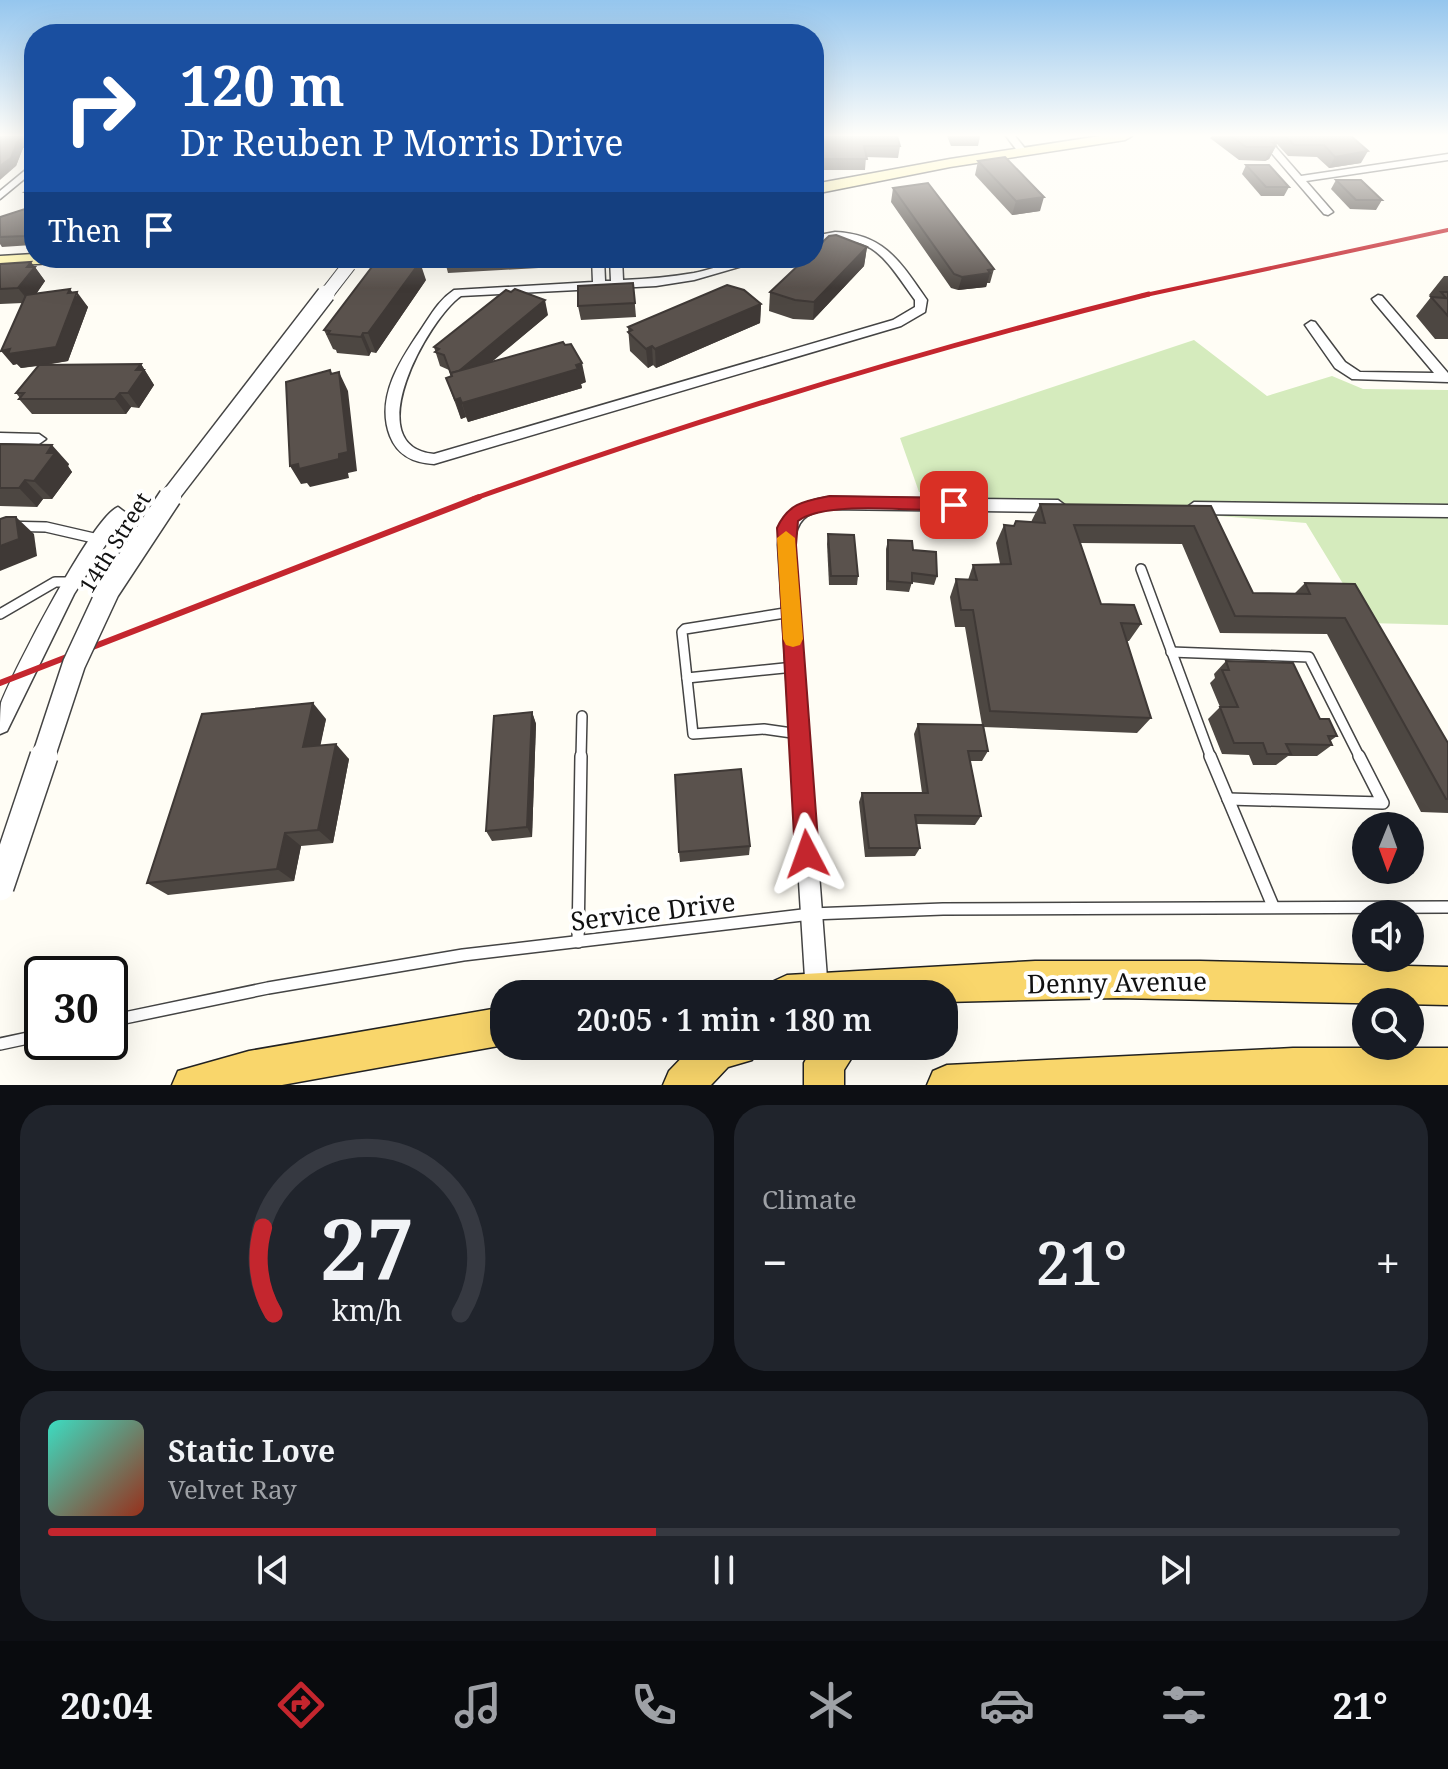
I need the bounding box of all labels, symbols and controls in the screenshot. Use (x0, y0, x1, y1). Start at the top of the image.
text: 120 m (180, 46, 345, 122)
icon: right (48, 56, 152, 160)
text: Dr Reuben P Morris Drive (180, 118, 624, 167)
icon: arrive (137, 208, 181, 252)
text: Then (48, 210, 121, 251)
pin (920, 471, 988, 539)
icon: arrive (932, 483, 976, 527)
street label: 14th Street (71, 486, 157, 598)
position arrow (765, 812, 849, 896)
north arrow (1352, 812, 1424, 884)
map controls (1352, 812, 1424, 1060)
street label: Service Drive (569, 883, 737, 939)
button: sound (1352, 900, 1424, 972)
speed limit sign: 30 (24, 956, 128, 1060)
street label: Denny Avenue (1027, 962, 1207, 1002)
button: search (1352, 988, 1424, 1060)
text: 20:05 · 1 min · 180 m (576, 999, 872, 1040)
text: Climate (762, 1181, 857, 1217)
text: 27 (320, 1191, 414, 1304)
text: 21° (1036, 1221, 1127, 1303)
text: − (762, 1232, 787, 1292)
text: + (1375, 1232, 1400, 1292)
text: km/h (332, 1290, 402, 1329)
text: Static Love (168, 1430, 335, 1471)
text: Velvet Ray (168, 1471, 297, 1507)
icon: previous (251, 1548, 295, 1592)
icon: pause (702, 1548, 746, 1592)
icon: next (1153, 1548, 1197, 1592)
icon: directions (273, 1677, 329, 1733)
icon: music (450, 1677, 506, 1733)
icon: phone (626, 1677, 682, 1733)
icon: climate (803, 1677, 859, 1733)
icon: car (979, 1677, 1035, 1733)
icon: filters (1156, 1677, 1212, 1733)
text: 20:04 (60, 1681, 153, 1730)
text: 21° (1333, 1681, 1388, 1730)

